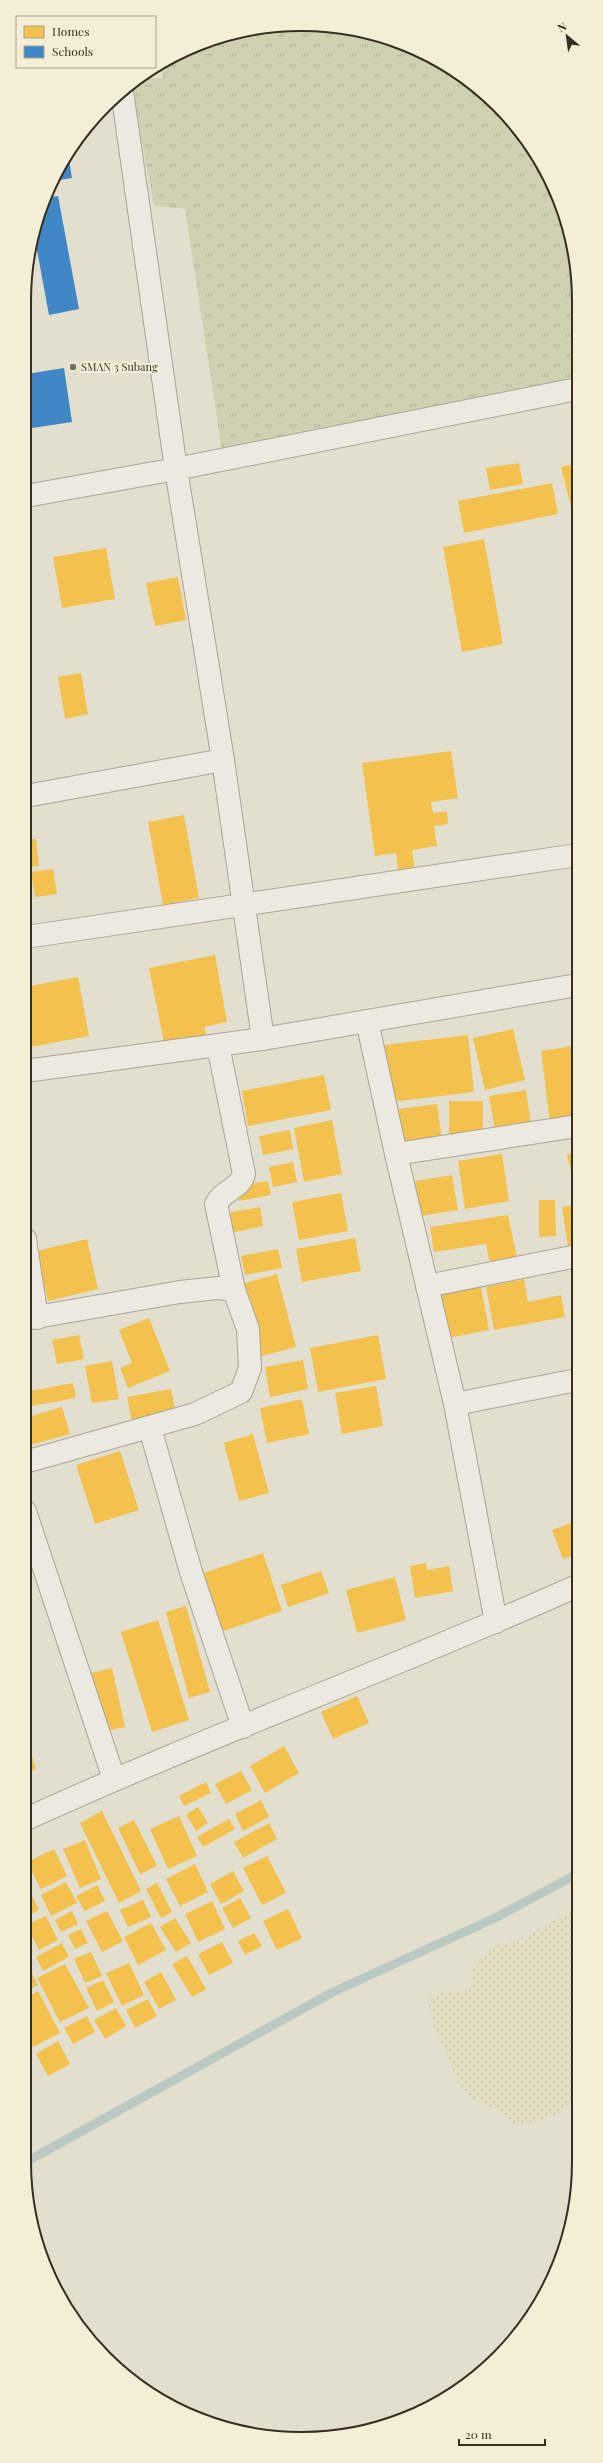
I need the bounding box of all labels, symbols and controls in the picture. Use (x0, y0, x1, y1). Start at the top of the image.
legend (16, 16, 156, 68)
north arrow (547, 16, 587, 56)
text: N (555, 18, 569, 35)
text: Homes (52, 23, 90, 39)
text: Schools (52, 43, 93, 59)
place label: SMAN 3 Subang (81, 359, 158, 374)
marker: SMAN 3 Subang (68, 362, 78, 372)
scale bar (459, 2421, 545, 2447)
text: 20 m (465, 2426, 492, 2442)

